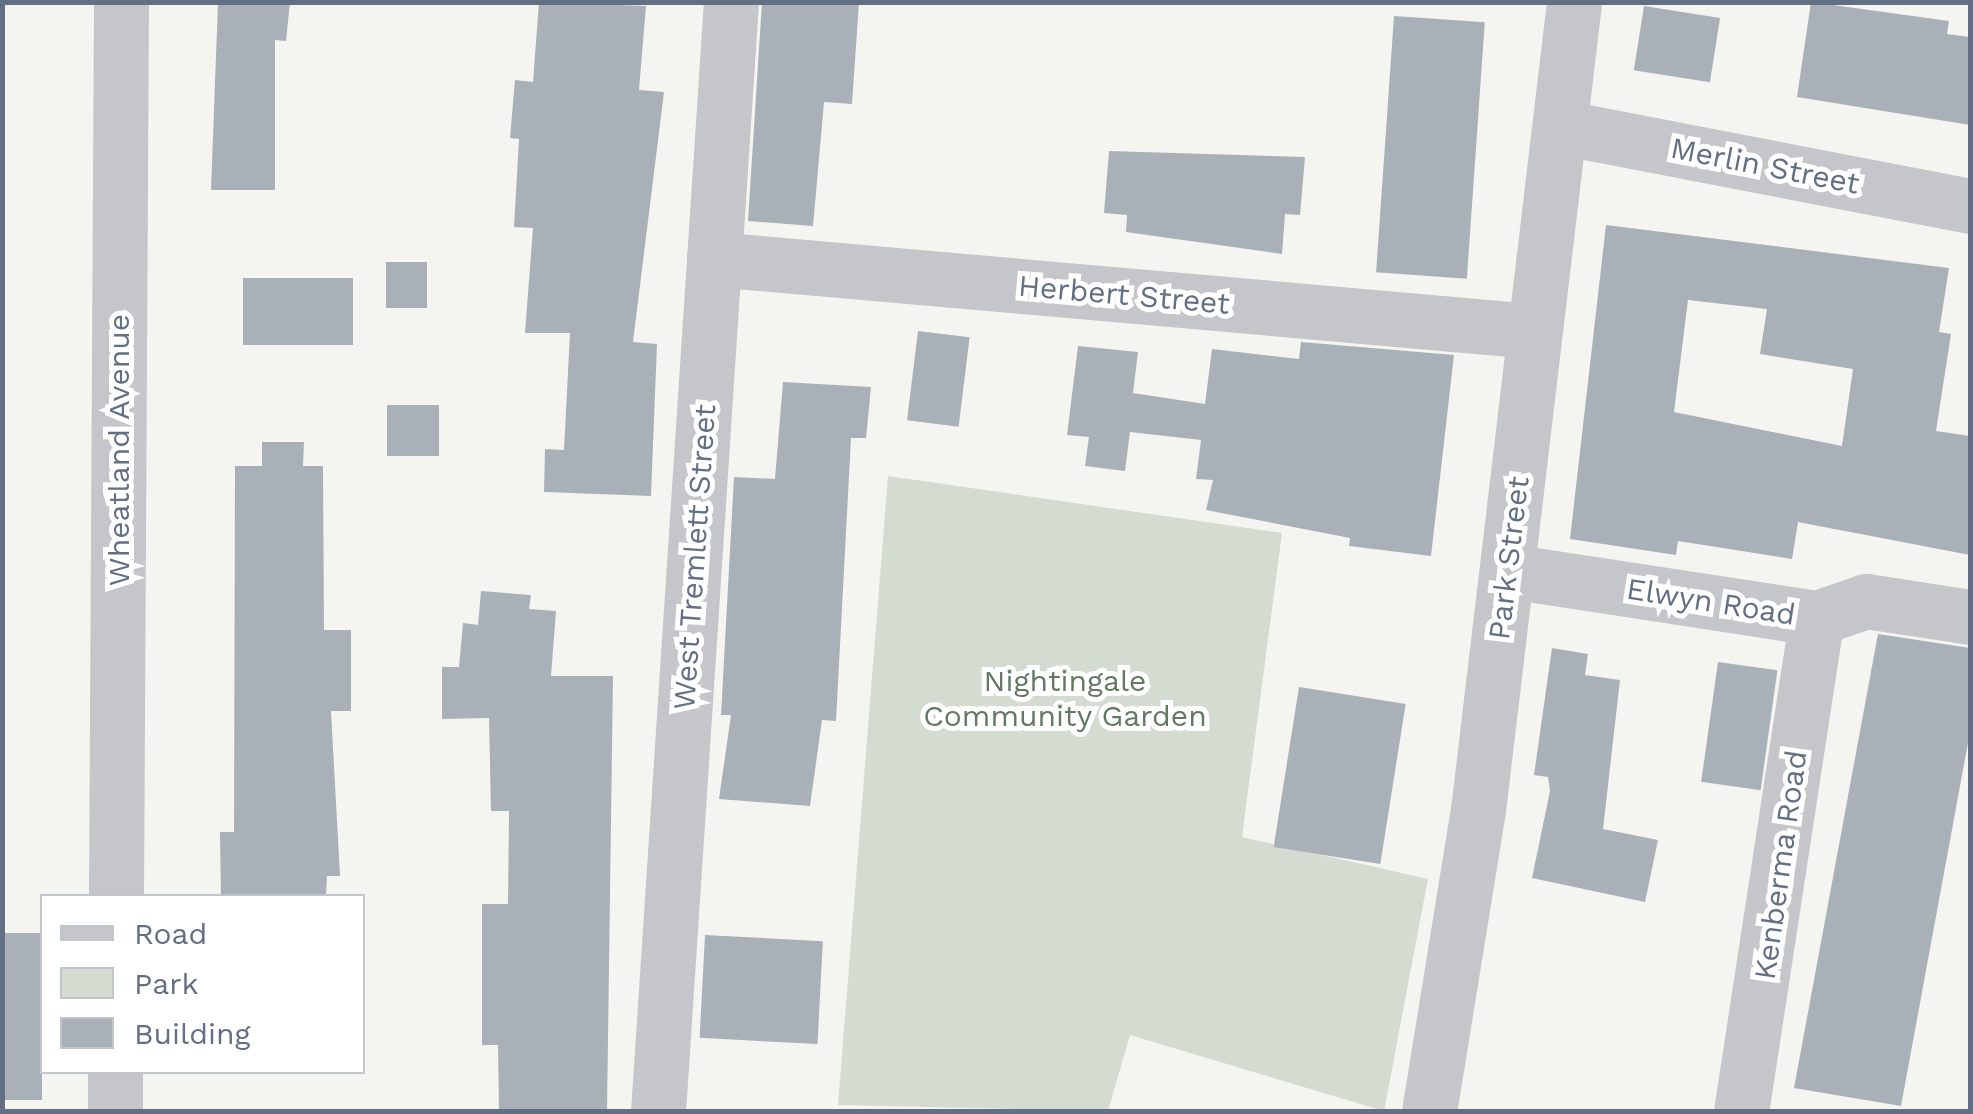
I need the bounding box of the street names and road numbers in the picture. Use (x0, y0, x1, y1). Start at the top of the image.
street label: Merlin Street (1668, 130, 1862, 202)
street label: Herbert Street (1017, 268, 1231, 322)
street label: Wheatland Avenue (101, 313, 137, 587)
street label: West Tremlett Street (666, 403, 724, 711)
street label: Park Street (1481, 474, 1537, 642)
street label: Elwyn Road (1624, 571, 1798, 633)
street label: Kenberma Road (1747, 748, 1815, 982)

